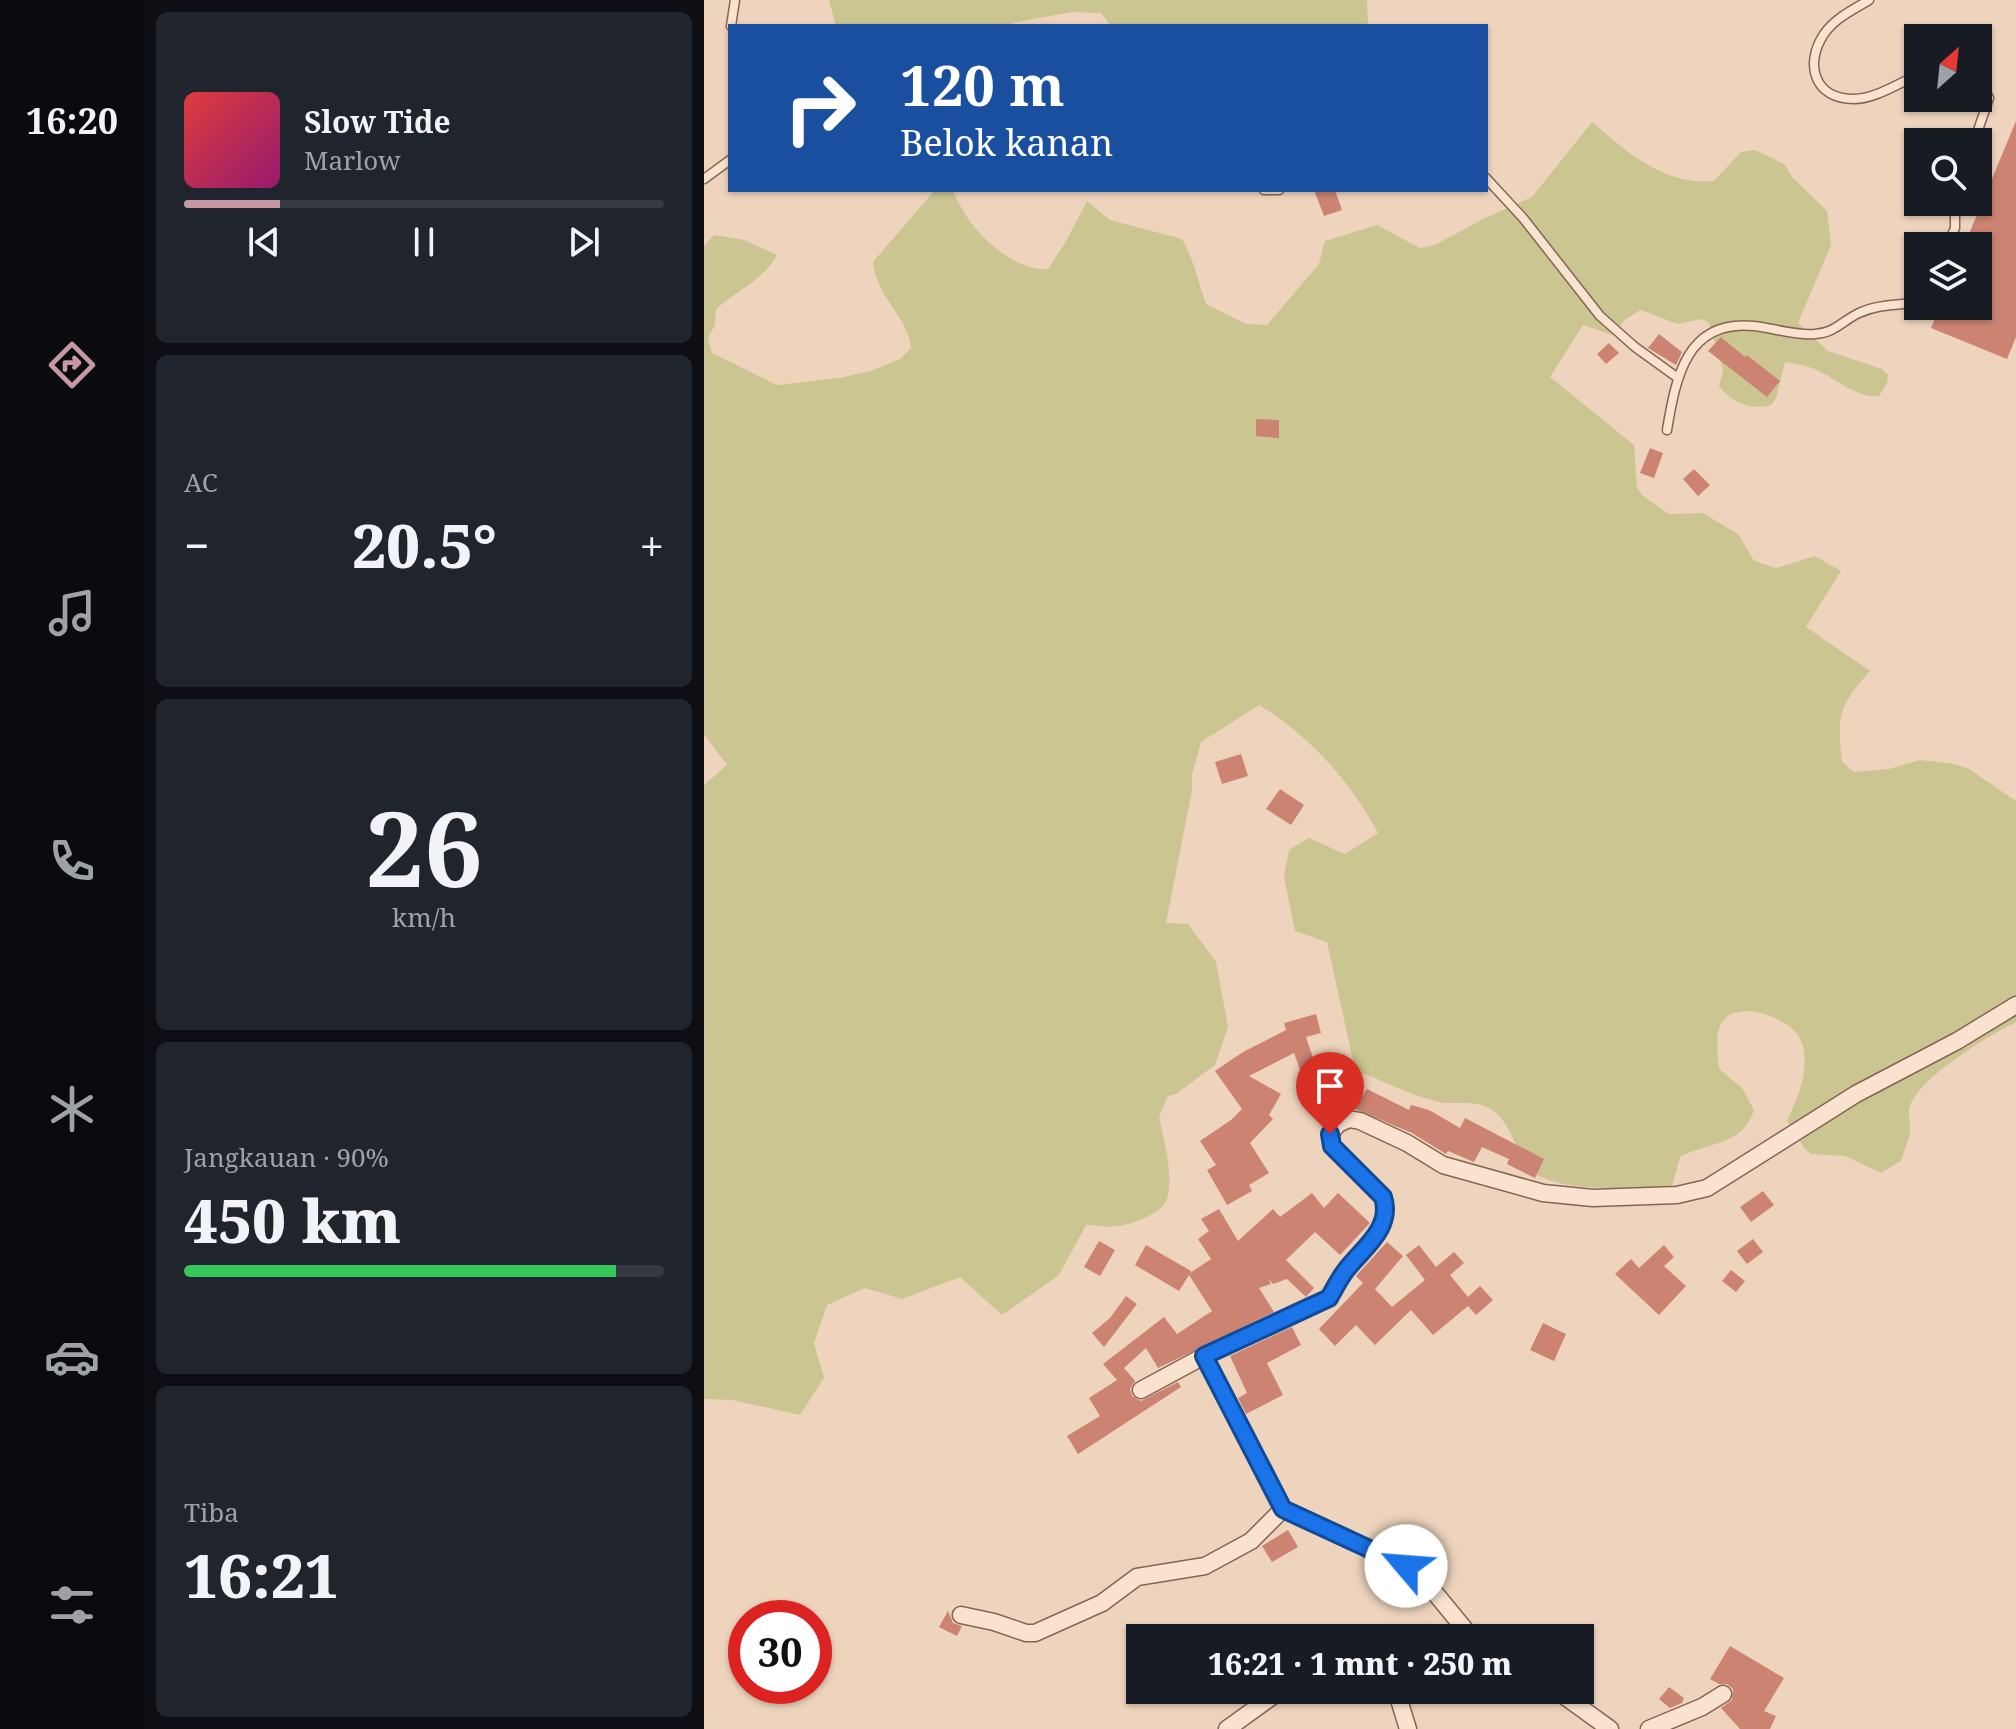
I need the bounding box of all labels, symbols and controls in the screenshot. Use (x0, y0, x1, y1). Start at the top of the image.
north arrow (1904, 24, 1992, 112)
map controls (1904, 24, 1992, 320)
text: 120 m (900, 46, 1065, 122)
icon: right (768, 56, 872, 160)
text: 16:20 (26, 96, 118, 145)
text: Slow Tide (304, 101, 451, 142)
text: Belok kanan (900, 118, 1113, 167)
button: search (1904, 128, 1992, 216)
text: Marlow (304, 142, 401, 178)
icon: previous (242, 220, 286, 264)
icon: pause (402, 220, 446, 264)
icon: next (562, 220, 606, 264)
button: layers (1904, 232, 1992, 320)
icon: directions (44, 337, 100, 393)
text: AC (184, 464, 218, 500)
text: 20.5° (352, 504, 497, 586)
text: − (184, 515, 209, 575)
text: + (639, 515, 664, 575)
icon: music (44, 585, 100, 641)
text: 26 (365, 776, 483, 917)
icon: phone (44, 833, 100, 889)
text: km/h (392, 899, 456, 935)
pin (1296, 1052, 1364, 1134)
icon: arrive (1308, 1064, 1352, 1108)
icon: climate (44, 1081, 100, 1137)
text: Jangkauan · 90% (184, 1139, 389, 1175)
text: 450 km (184, 1179, 401, 1261)
icon: car (44, 1329, 100, 1385)
text: Tiba (184, 1494, 239, 1530)
position arrow (1364, 1524, 1448, 1608)
text: 16:21 (184, 1534, 339, 1616)
icon: filters (44, 1577, 100, 1633)
speed limit sign: 30 (728, 1600, 832, 1704)
text: 16:21 · 1 mnt · 250 m (1208, 1643, 1512, 1684)

